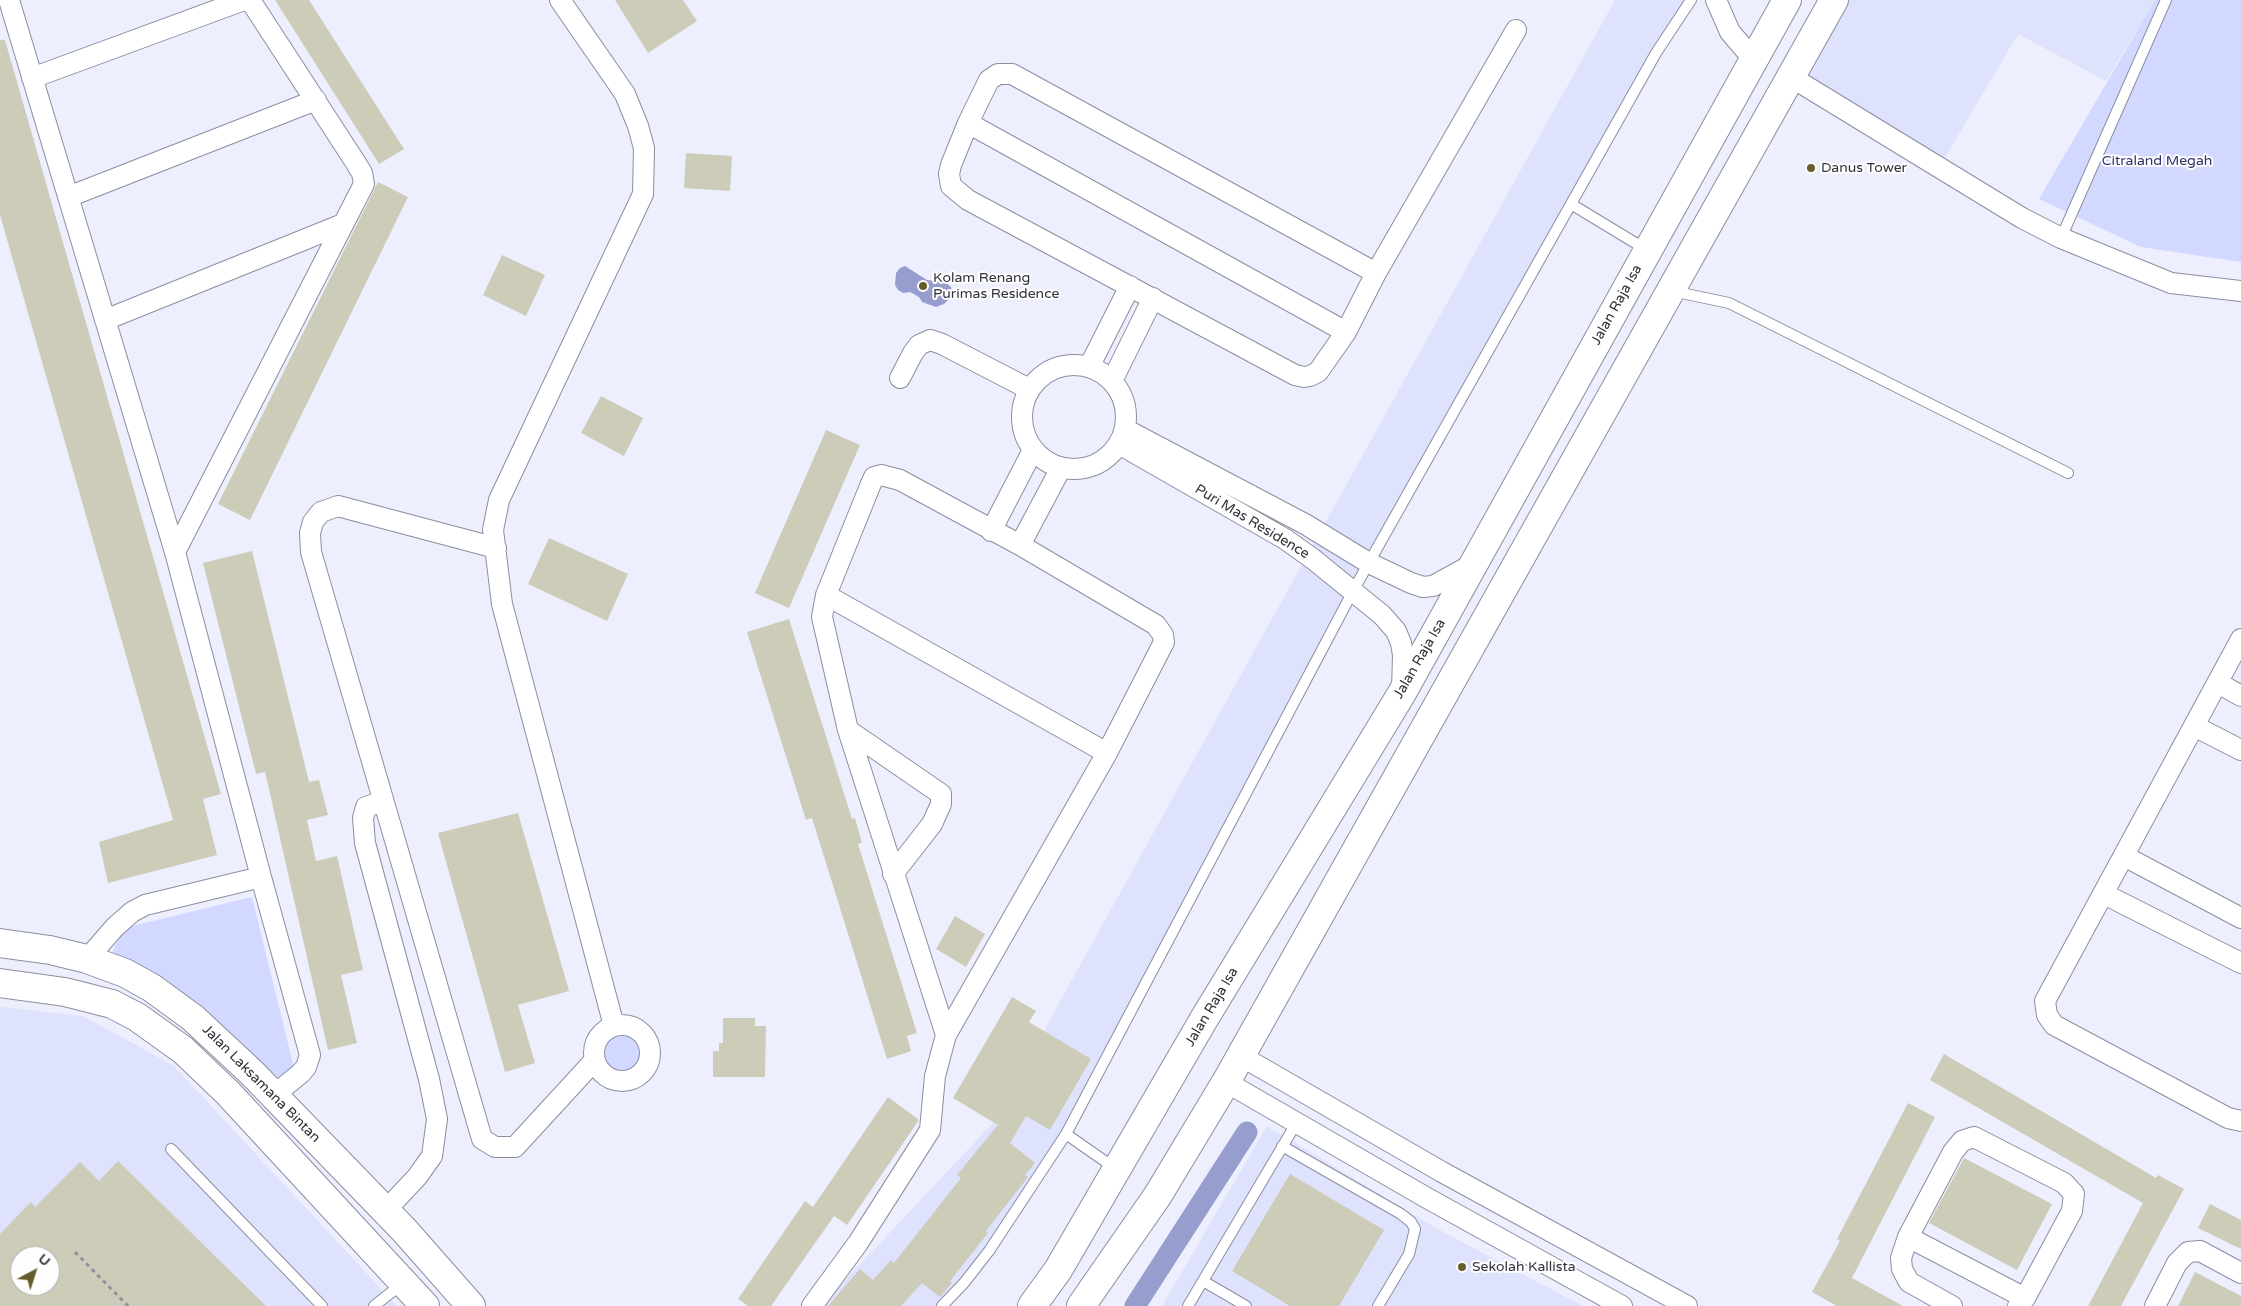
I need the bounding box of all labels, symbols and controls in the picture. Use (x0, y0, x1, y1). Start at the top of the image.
park label: Citraland Megah (2102, 153, 2212, 169)
place label: Danus Tower (1821, 160, 1907, 176)
marker: Danus Tower (1805, 162, 1817, 174)
street label: Jalan Raja Isa (1588, 262, 1646, 348)
place label: Kolam Renang Purimas Residence (933, 270, 1059, 302)
marker: Kolam Renang Purimas Residence (917, 280, 929, 292)
street label: Puri Mas Residence (1192, 481, 1312, 563)
street label: Jalan Raja Isa (1390, 616, 1450, 702)
street label: Jalan Raja Isa (1182, 964, 1242, 1050)
street label: Jalan Laksamana Bintan (199, 1022, 323, 1146)
north arrow (10, 1246, 60, 1296)
text: U (35, 1250, 54, 1270)
place label: Sekolah Kallista (1472, 1259, 1576, 1275)
marker: Sekolah Kallista (1456, 1261, 1468, 1273)

